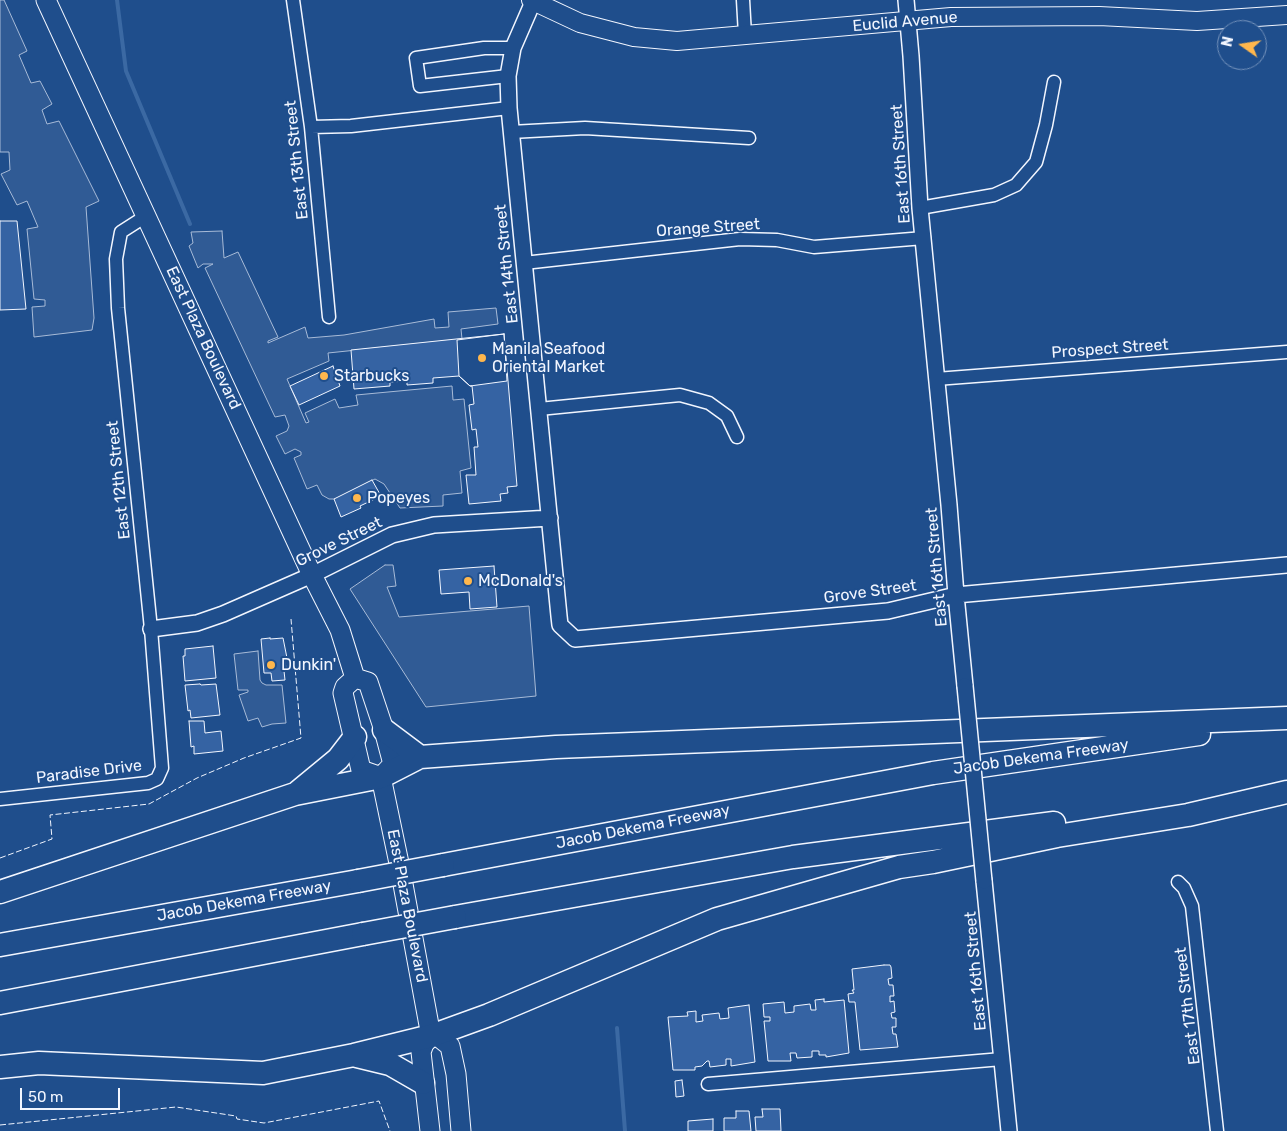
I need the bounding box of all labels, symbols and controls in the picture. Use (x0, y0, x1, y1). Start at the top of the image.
street label: Euclid Avenue (852, 8, 958, 36)
north arrow (1217, 20, 1267, 70)
text: N (1218, 35, 1237, 49)
street label: East 13th Street (281, 100, 313, 220)
street label: East 16th Street (887, 104, 915, 224)
street label: East 14th Street (491, 203, 523, 325)
street label: Orange Street (655, 215, 761, 241)
street label: East Plaza Boulevard (161, 263, 245, 413)
street label: Prospect Street (1051, 335, 1169, 363)
place label: Manila Seafood Oriental Market (492, 339, 605, 377)
marker: Manila Seafood Oriental Market (476, 352, 488, 364)
place label: Starbucks (334, 366, 409, 386)
marker: Starbucks (318, 370, 330, 382)
street label: East 12th Street (103, 420, 135, 540)
place label: Popeyes (367, 488, 430, 508)
marker: Popeyes (351, 492, 363, 504)
street label: East 16th Street (922, 507, 952, 627)
street label: Grove Street (293, 513, 385, 571)
place label: McDonald's (478, 571, 563, 591)
marker: McDonald's (462, 575, 474, 587)
street label: Grove Street (822, 576, 918, 608)
place label: Dunkin' (281, 655, 336, 675)
marker: Dunkin' (265, 659, 277, 671)
street label: Jacob Dekema Freeway (952, 735, 1130, 779)
street label: Paradise Drive (35, 756, 143, 788)
street label: Jacob Dekema Freeway (554, 801, 732, 853)
street label: East Plaza Boulevard (383, 828, 431, 984)
street label: Jacob Dekema Freeway (155, 876, 333, 926)
street label: East 16th Street (961, 911, 991, 1031)
street label: East 17th Street (1171, 946, 1205, 1066)
scale bar (22, 1078, 122, 1110)
text: 50 m (28, 1088, 63, 1106)

